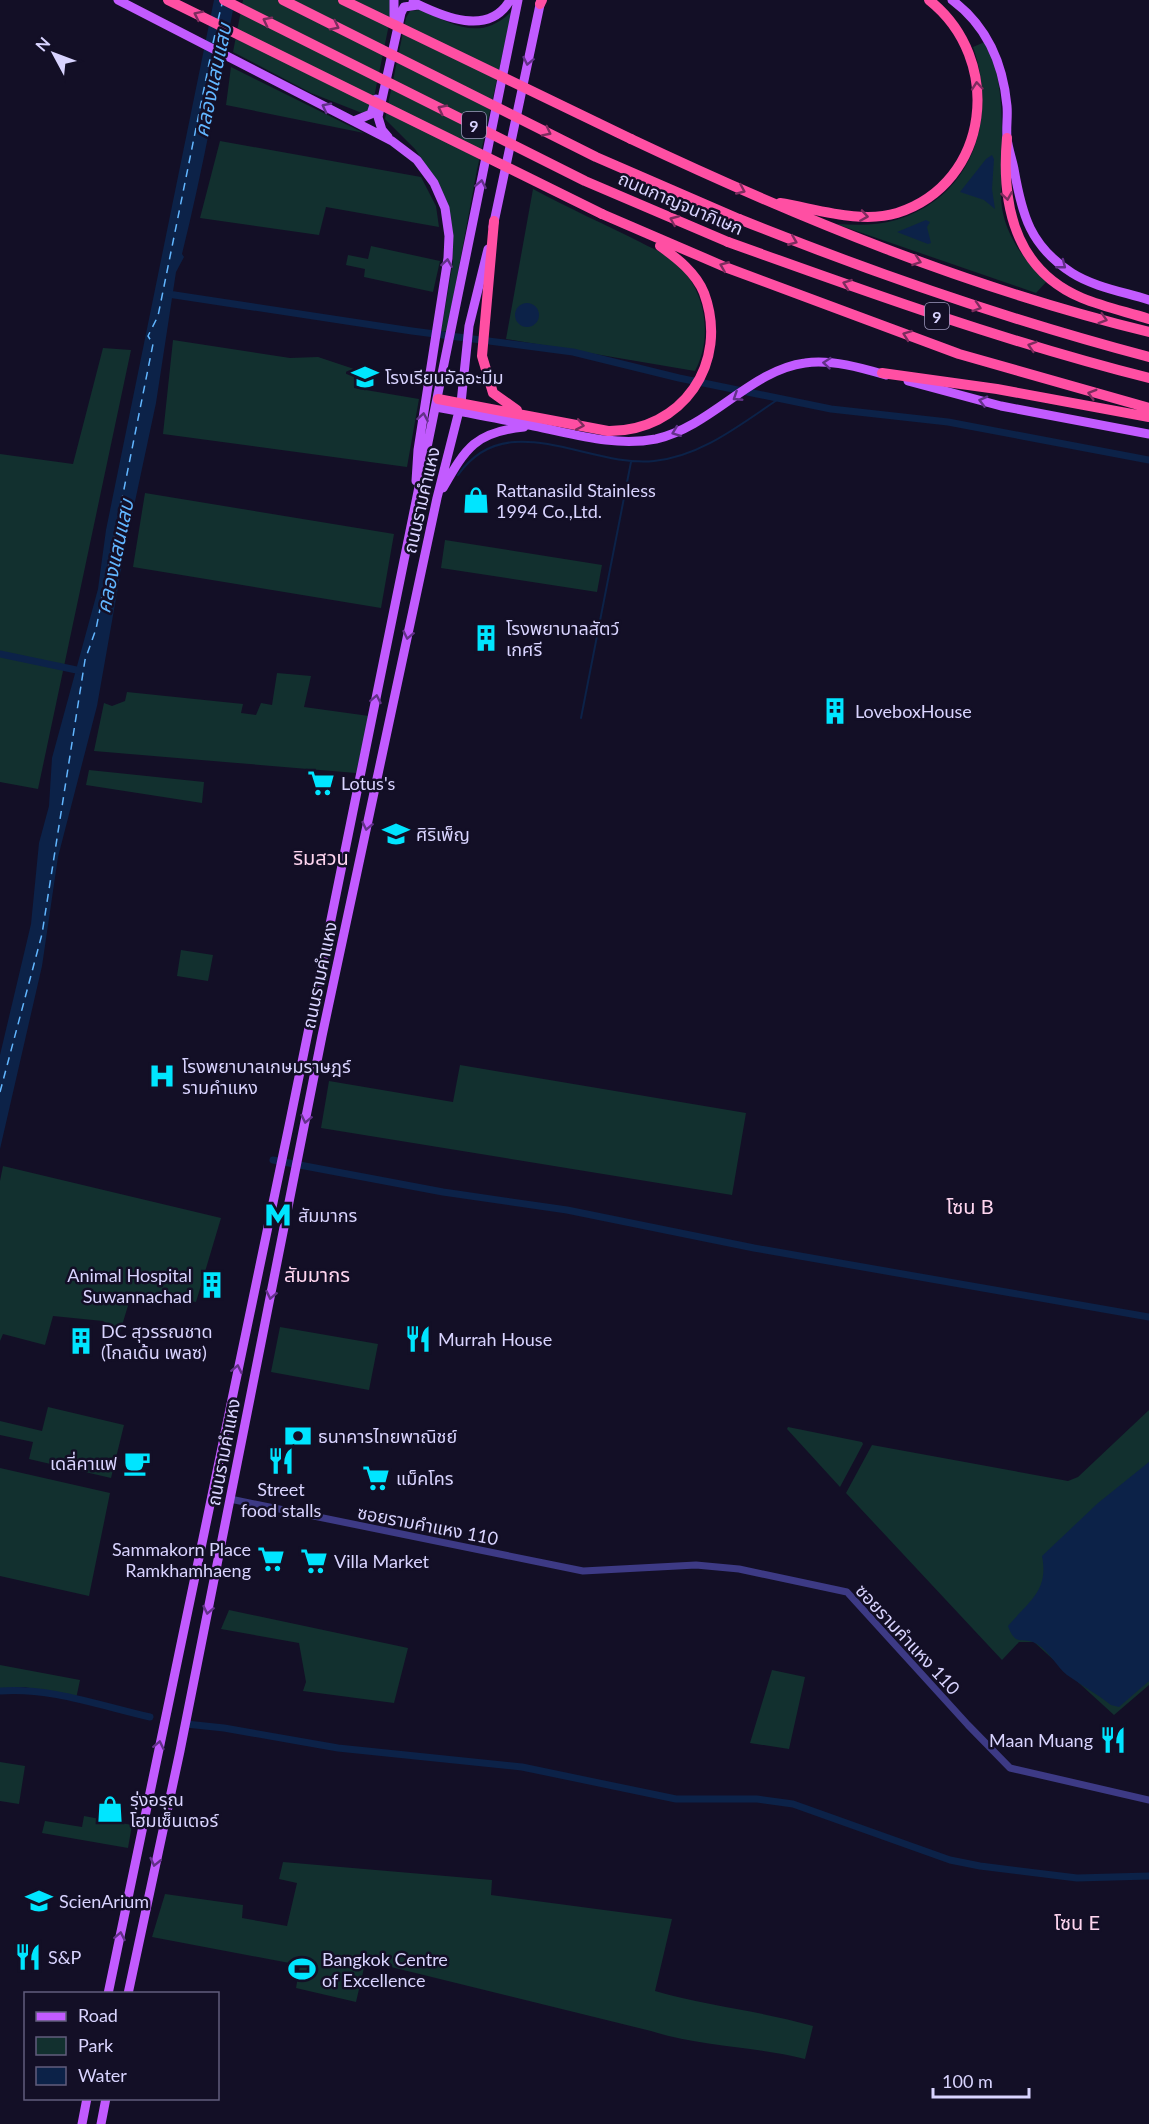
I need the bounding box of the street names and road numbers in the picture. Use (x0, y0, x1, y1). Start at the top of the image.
road number: 9 (462, 112, 486, 138)
street label: ถนนกาญจนาภิเษก (615, 167, 747, 239)
road number: 9 (925, 303, 949, 329)
street label: ถนนรามคำแหง (398, 444, 444, 556)
street label: ถนนรามคำแหง (297, 919, 341, 1031)
street label: ถนนรามคำแหง (202, 1396, 244, 1508)
street label: ซอยรามคำแหง 110 (356, 1501, 500, 1549)
street label: ซอยรามคำแหง 110 (851, 1579, 965, 1699)

